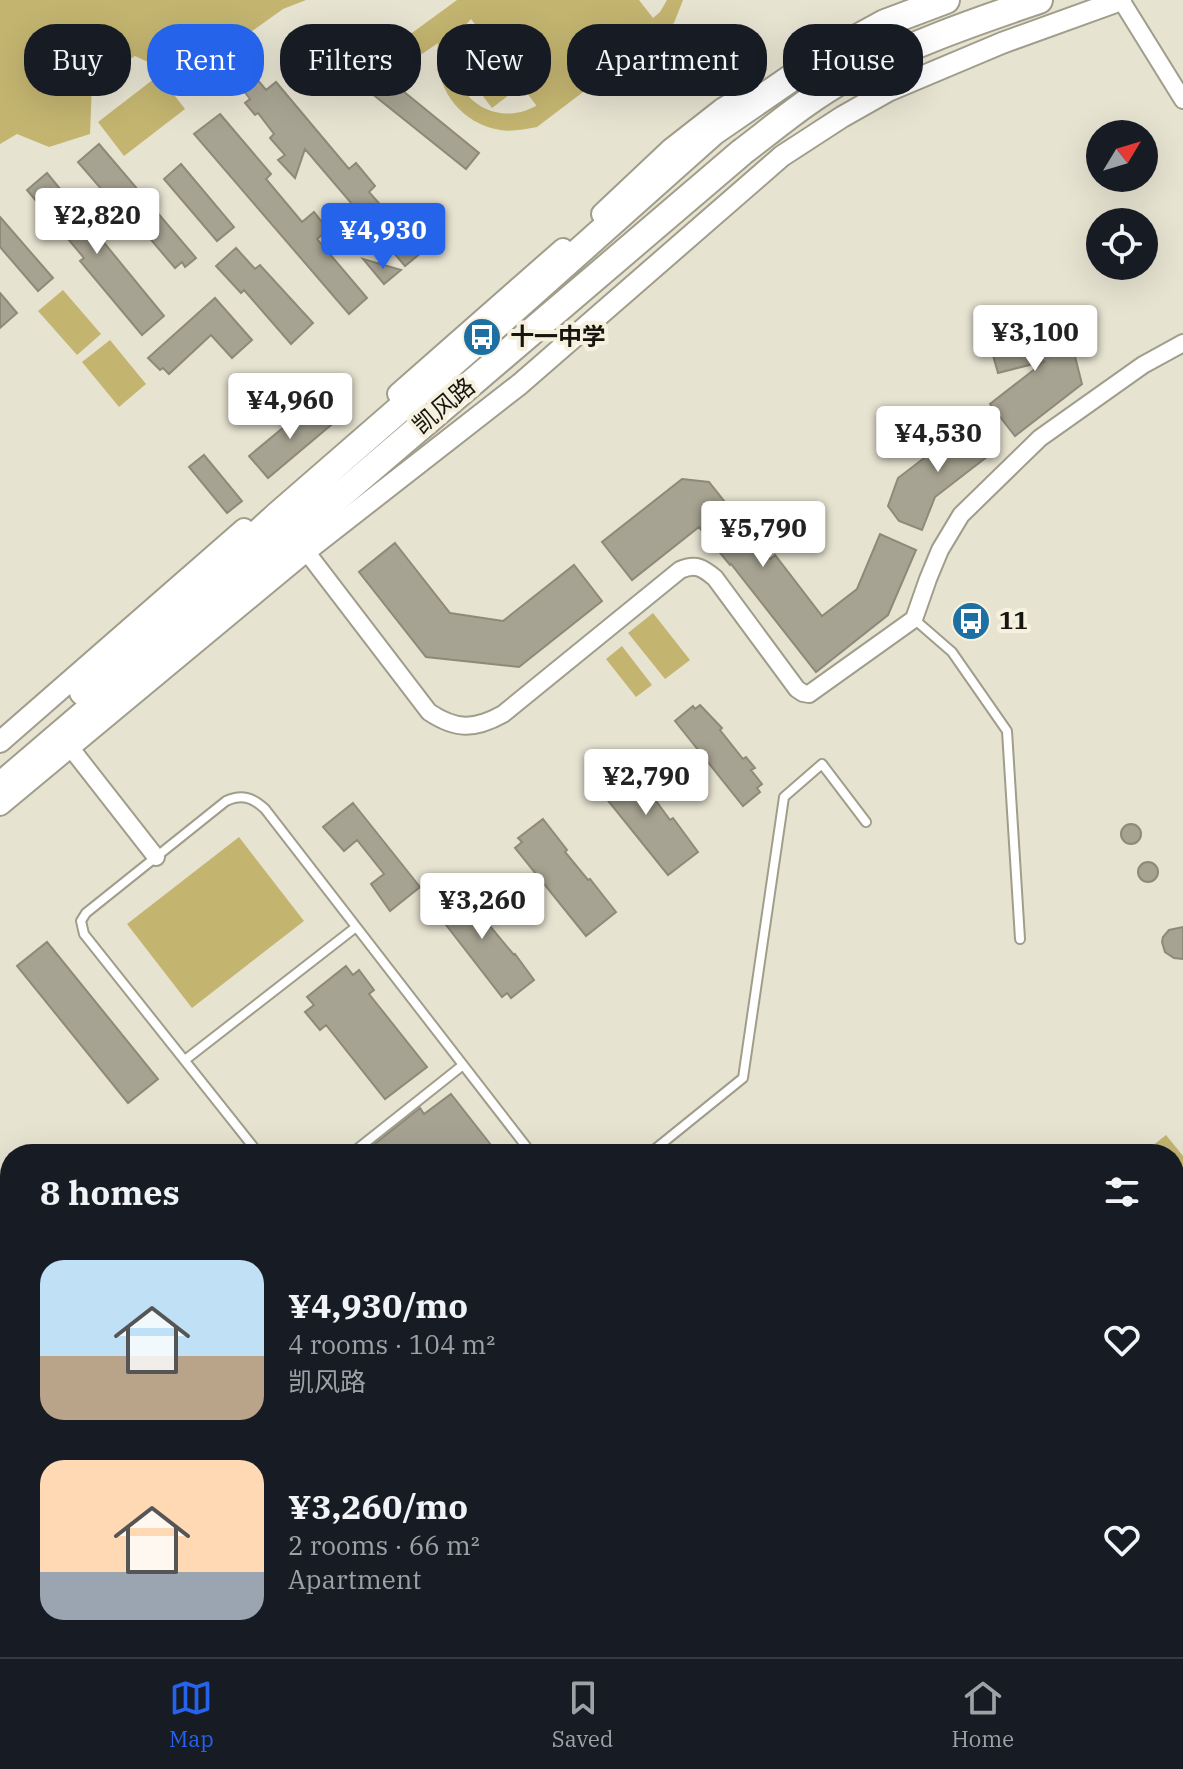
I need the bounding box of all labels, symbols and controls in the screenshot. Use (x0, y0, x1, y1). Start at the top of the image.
chip: Buy (24, 24, 131, 96)
chip: Rent (147, 24, 264, 96)
chip: Filters (280, 24, 421, 96)
chip: New (437, 24, 551, 96)
chip: Apartment (567, 24, 767, 96)
chip: House (783, 24, 923, 96)
north arrow (1086, 120, 1158, 192)
map controls (1086, 120, 1158, 280)
pin: ¥2,820 (32, 188, 162, 256)
text: ¥2,820 (53, 197, 141, 231)
pin: ¥4,930 (318, 203, 448, 271)
button: locate (1086, 208, 1158, 280)
text: ¥4,930 (339, 212, 427, 246)
pin: ¥3,100 (970, 305, 1100, 373)
text: ¥3,100 (991, 314, 1079, 348)
bus stop icon: 十一中学 (461, 316, 503, 358)
place label: 十一中学 (510, 320, 606, 352)
street label: 凯风路 (405, 370, 481, 441)
pin: ¥4,960 (225, 373, 355, 441)
text: ¥4,960 (246, 382, 334, 416)
pin: ¥4,530 (873, 406, 1003, 474)
text: ¥4,530 (894, 415, 982, 449)
pin: ¥5,790 (698, 501, 828, 569)
text: ¥5,790 (719, 510, 807, 544)
bus stop icon: 11 (950, 600, 992, 642)
place label: 11 (999, 604, 1028, 636)
pin: ¥2,790 (581, 749, 711, 817)
text: ¥2,790 (602, 758, 690, 792)
pin: ¥3,260 (417, 873, 547, 941)
text: ¥3,260 (438, 882, 526, 916)
text: 8 homes (40, 1170, 180, 1214)
icon: filters (1100, 1170, 1144, 1214)
text: ¥4,930/mo (288, 1283, 468, 1327)
icon: home (104, 1292, 200, 1388)
icon: heart (1100, 1318, 1144, 1362)
text: 4 rooms · 104 m² (288, 1327, 495, 1361)
text: 凯风路 (288, 1364, 366, 1398)
text: ¥3,260/mo (288, 1484, 468, 1528)
icon: home (104, 1492, 200, 1588)
icon: heart (1100, 1518, 1144, 1562)
text: 2 rooms · 66 m² (288, 1528, 480, 1562)
text: Apartment (288, 1562, 421, 1596)
tab: Map (169, 1676, 214, 1753)
tab: Saved (552, 1676, 613, 1753)
tab: Home (951, 1676, 1014, 1753)

